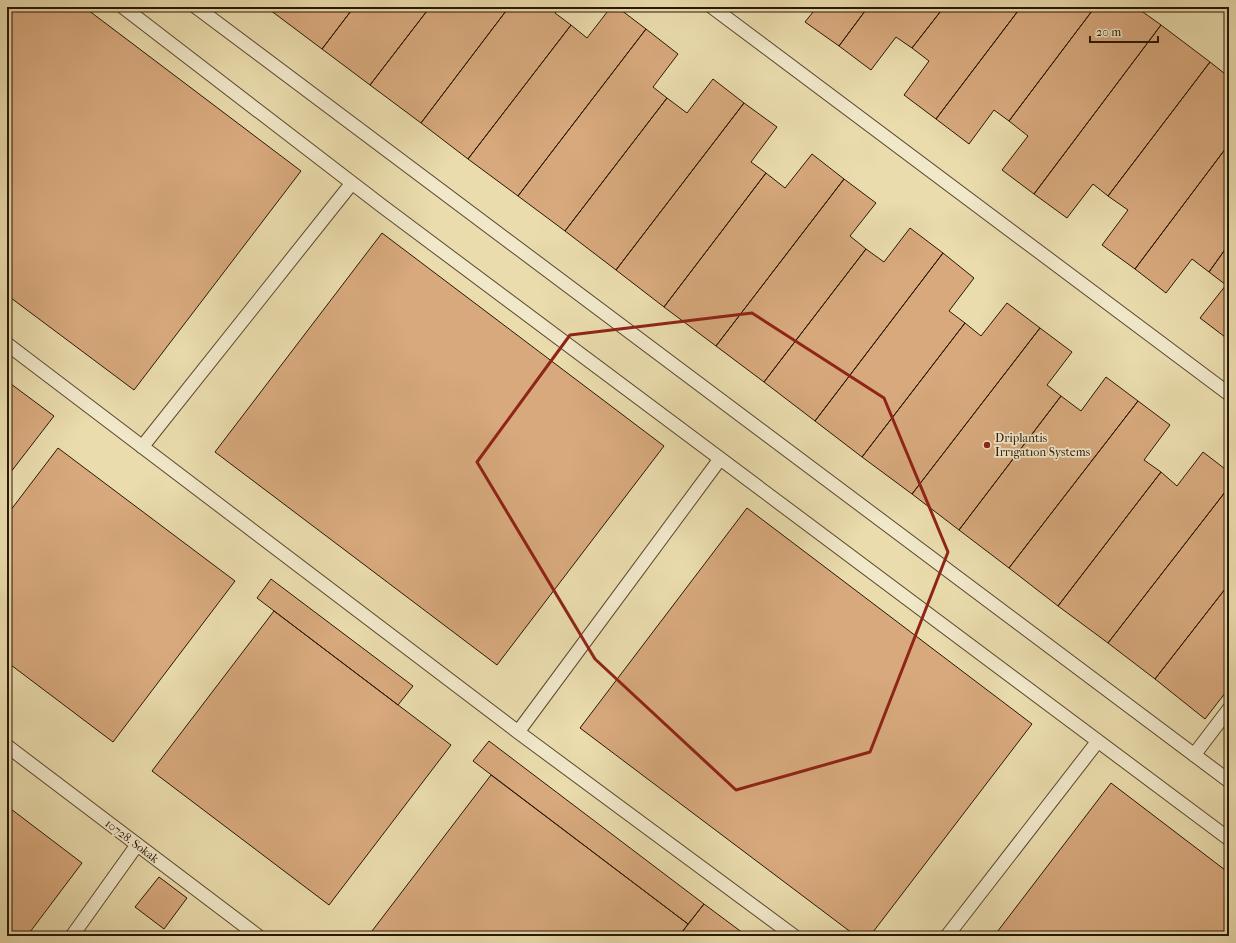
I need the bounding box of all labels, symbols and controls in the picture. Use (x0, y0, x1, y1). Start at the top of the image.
scale bar (1090, 18, 1158, 44)
text: 20 m (1096, 25, 1121, 39)
place label: Driplantis Irrıgatıon Systems (995, 431, 1091, 459)
marker: Driplantis Irrıgatıon Systems (982, 440, 992, 450)
street label: 10728. Sokak (102, 816, 162, 866)

